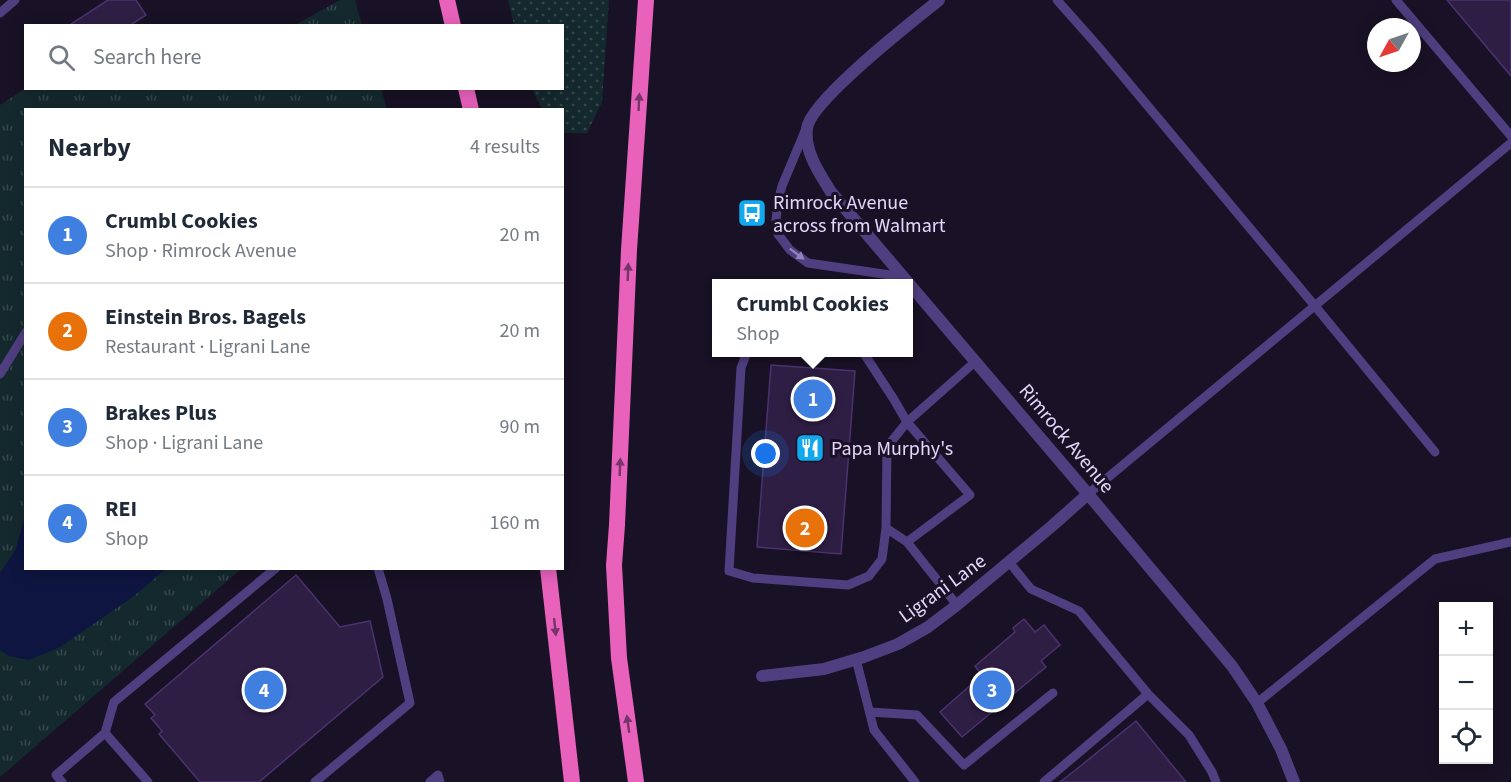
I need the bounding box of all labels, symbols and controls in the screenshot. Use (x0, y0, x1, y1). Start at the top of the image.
north arrow (1367, 18, 1421, 72)
search box (24, 24, 564, 90)
icon: search (45, 41, 78, 74)
text: Search here (93, 41, 201, 73)
one-way arrow (634, 92, 644, 111)
text: Nearby (48, 129, 131, 166)
text: 4 results (470, 133, 540, 161)
place label: Rimrock Avenue across from Walmart (773, 189, 946, 240)
bus stop icon: Rimrock Avenue across from Walmart (736, 197, 768, 229)
text: Crumbl Cookies (105, 205, 258, 237)
text: 1 (62, 221, 73, 249)
text: 20 m (500, 221, 540, 249)
text: Shop · Rimrock Avenue (105, 237, 297, 265)
one-way arrow (789, 248, 805, 261)
one-way arrow (623, 262, 632, 281)
popup (712, 279, 913, 357)
text: Crumbl Cookies (736, 288, 889, 320)
text: Einstein Bros. Bagels (105, 301, 306, 333)
text: 2 (62, 317, 73, 345)
text: 20 m (500, 317, 540, 345)
text: Shop (736, 320, 780, 348)
text: Restaurant · Ligrani Lane (105, 333, 310, 361)
pin: 1 (794, 376, 832, 422)
street label: Rimrock Avenue (1012, 378, 1120, 499)
text: Brakes Plus (105, 397, 217, 429)
text: 3 (62, 413, 73, 441)
text: 90 m (500, 413, 540, 441)
text: Shop · Ligrani Lane (105, 429, 263, 457)
restaurant icon: Papa Murphy's (794, 432, 826, 464)
place label: Papa Murphy's (831, 435, 953, 463)
your location (751, 439, 780, 468)
one-way arrow (615, 457, 624, 476)
text: REI (105, 493, 137, 525)
pin: 2 (786, 506, 824, 550)
text: 4 (62, 509, 73, 537)
text: 160 m (490, 509, 540, 537)
text: Shop (105, 525, 149, 553)
street label: Ligrani Lane (893, 548, 992, 630)
map controls (1439, 602, 1493, 764)
button: + (1439, 602, 1493, 656)
one-way arrow (550, 617, 559, 636)
button: − (1439, 656, 1493, 710)
pin: 4 (244, 668, 284, 712)
pin: 3 (972, 668, 1012, 712)
button: locate (1439, 710, 1493, 764)
one-way arrow (623, 714, 632, 733)

